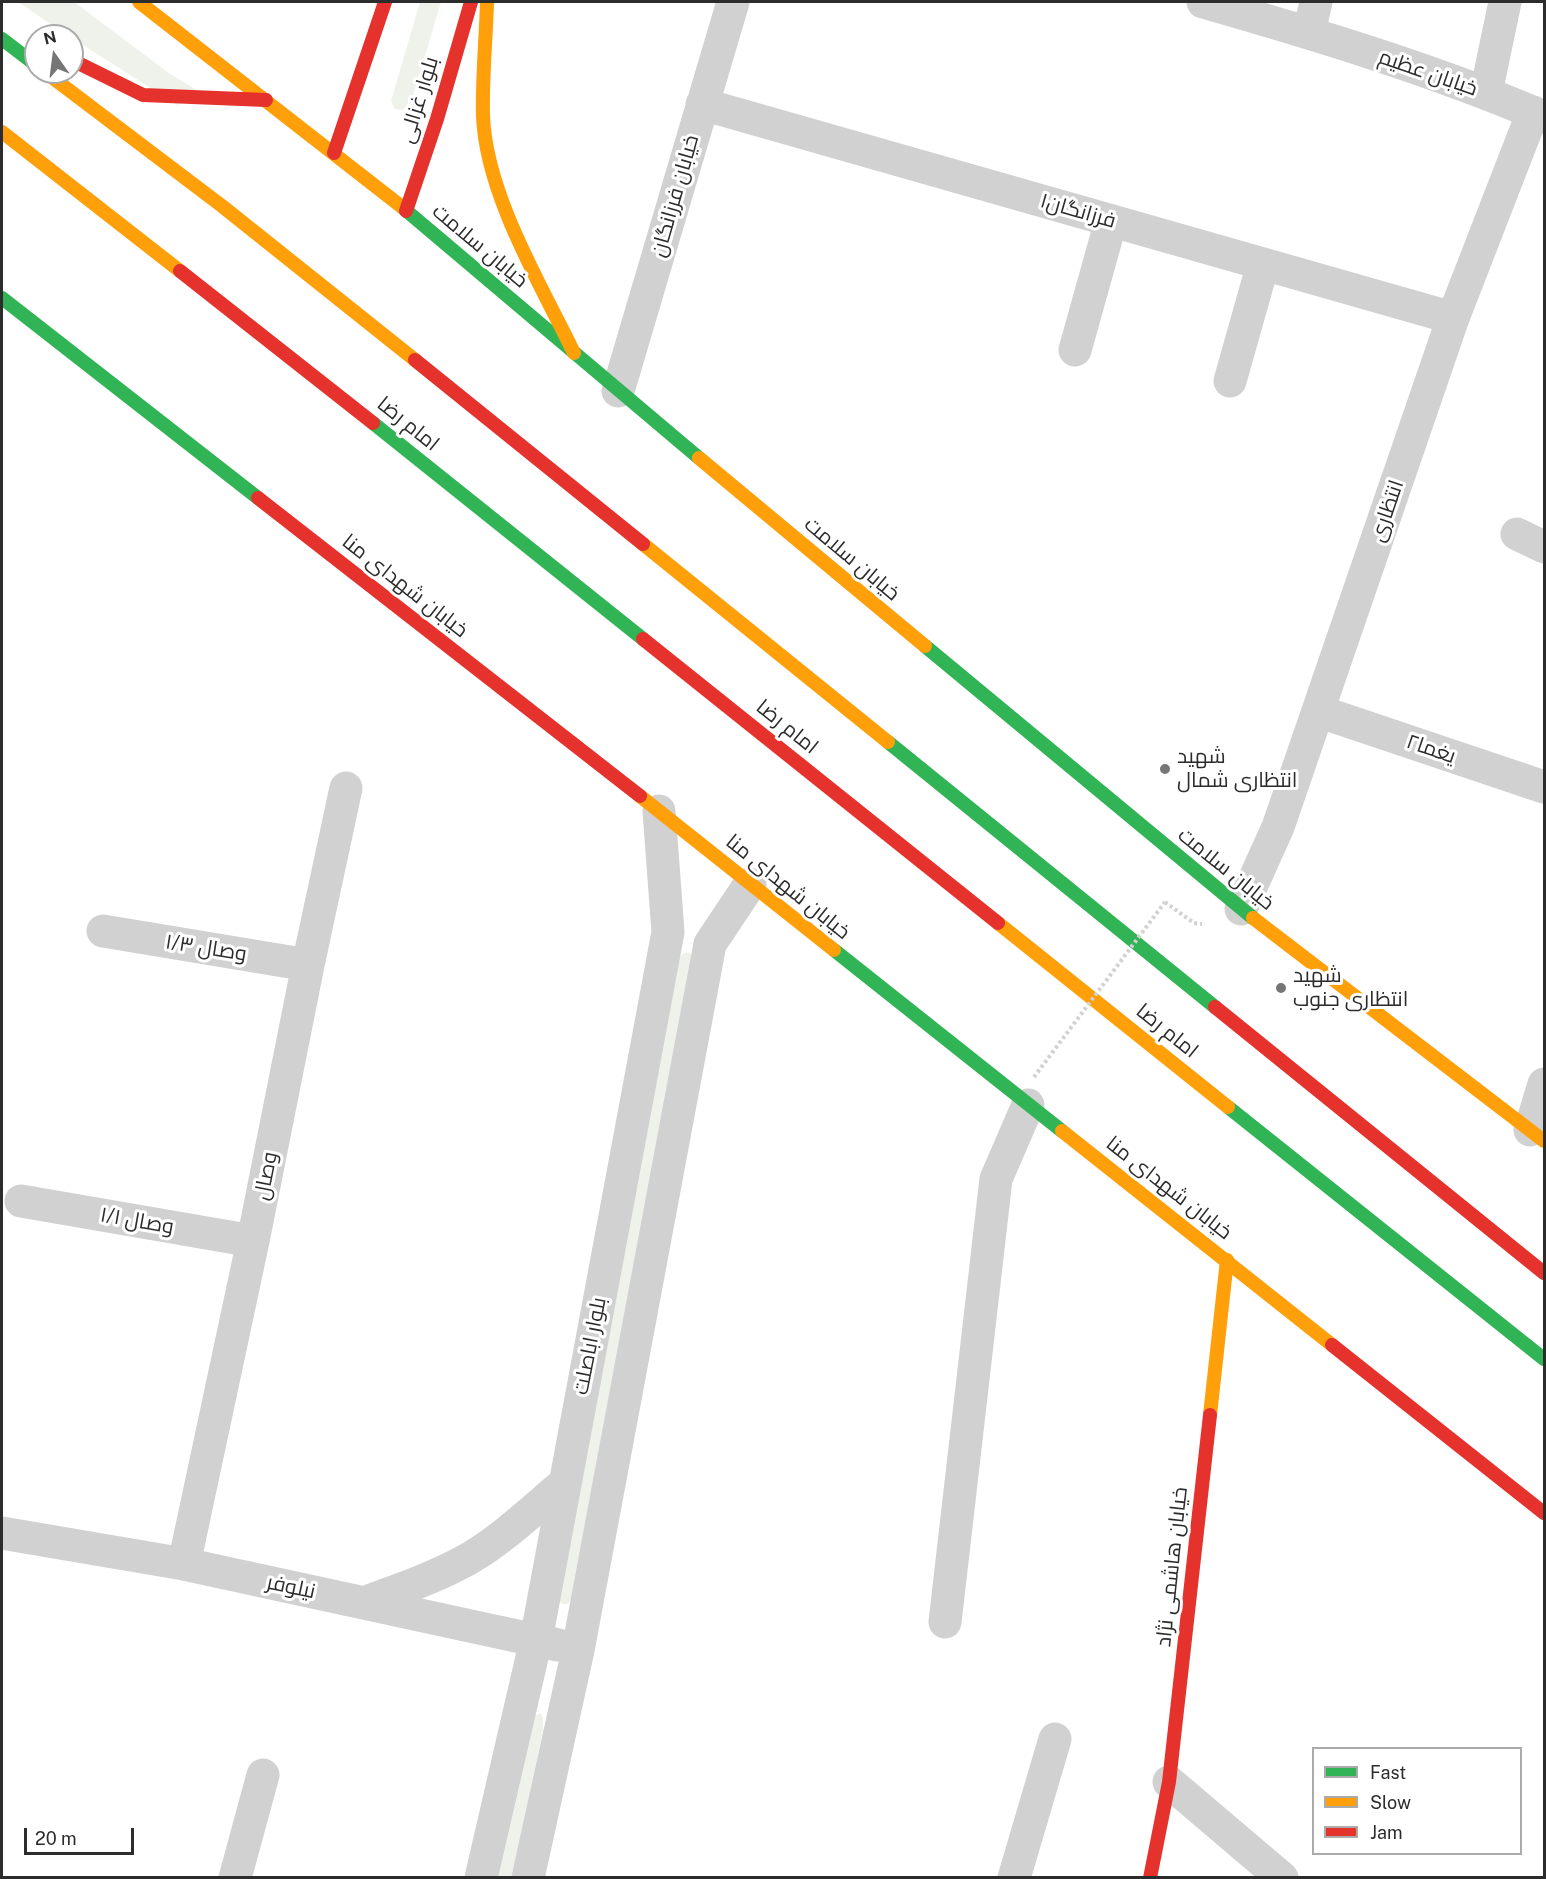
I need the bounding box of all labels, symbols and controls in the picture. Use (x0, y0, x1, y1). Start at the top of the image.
north arrow (24, 24, 84, 84)
text: N (42, 27, 58, 49)
street label: خیابان عظیم (1375, 44, 1481, 102)
street label: بلوار غزالی (394, 54, 444, 146)
street label: خیابان فرزانگان (646, 132, 704, 260)
street label: فرزانگان۱ (1037, 188, 1119, 234)
street label: خیابان سلامت (427, 199, 533, 293)
street label: امام رضا (372, 391, 444, 457)
street label: انتظاری (1365, 477, 1409, 545)
street label: خیابان سلامت (799, 512, 905, 606)
street label: خیابان شهدای منا (337, 529, 473, 643)
street label: امام رضا (751, 694, 823, 760)
street label: یغما۲ (1403, 729, 1459, 769)
place label: شهید انتظاری شمال (1177, 744, 1298, 794)
marker: شهید انتظاری شمال (1158, 762, 1172, 776)
street label: خیابان سلامت (1173, 822, 1279, 916)
street label: خیابان شهدای منا (721, 829, 855, 945)
street label: وصال ۱/۳ (164, 929, 248, 967)
place label: شهید انتظاری جنوب (1293, 963, 1408, 1013)
marker: شهید انتظاری جنوب (1274, 981, 1288, 995)
street label: امام رضا (1131, 998, 1203, 1064)
street label: خیابان شهدای منا (1101, 1131, 1237, 1245)
street label: وصال (249, 1150, 283, 1202)
street label: وصال ۱/۱ (98, 1202, 176, 1240)
street label: بلوار اباصلت (568, 1295, 612, 1397)
street label: خیابان هاشمی نژاد (1151, 1486, 1193, 1648)
street label: نیلوفر (264, 1570, 318, 1604)
legend (1312, 1747, 1522, 1855)
text: Fast (1370, 1762, 1406, 1783)
text: Slow (1370, 1792, 1411, 1813)
scale bar (27, 1816, 136, 1854)
text: Jam (1370, 1822, 1403, 1843)
text: 20 m (35, 1828, 77, 1849)

